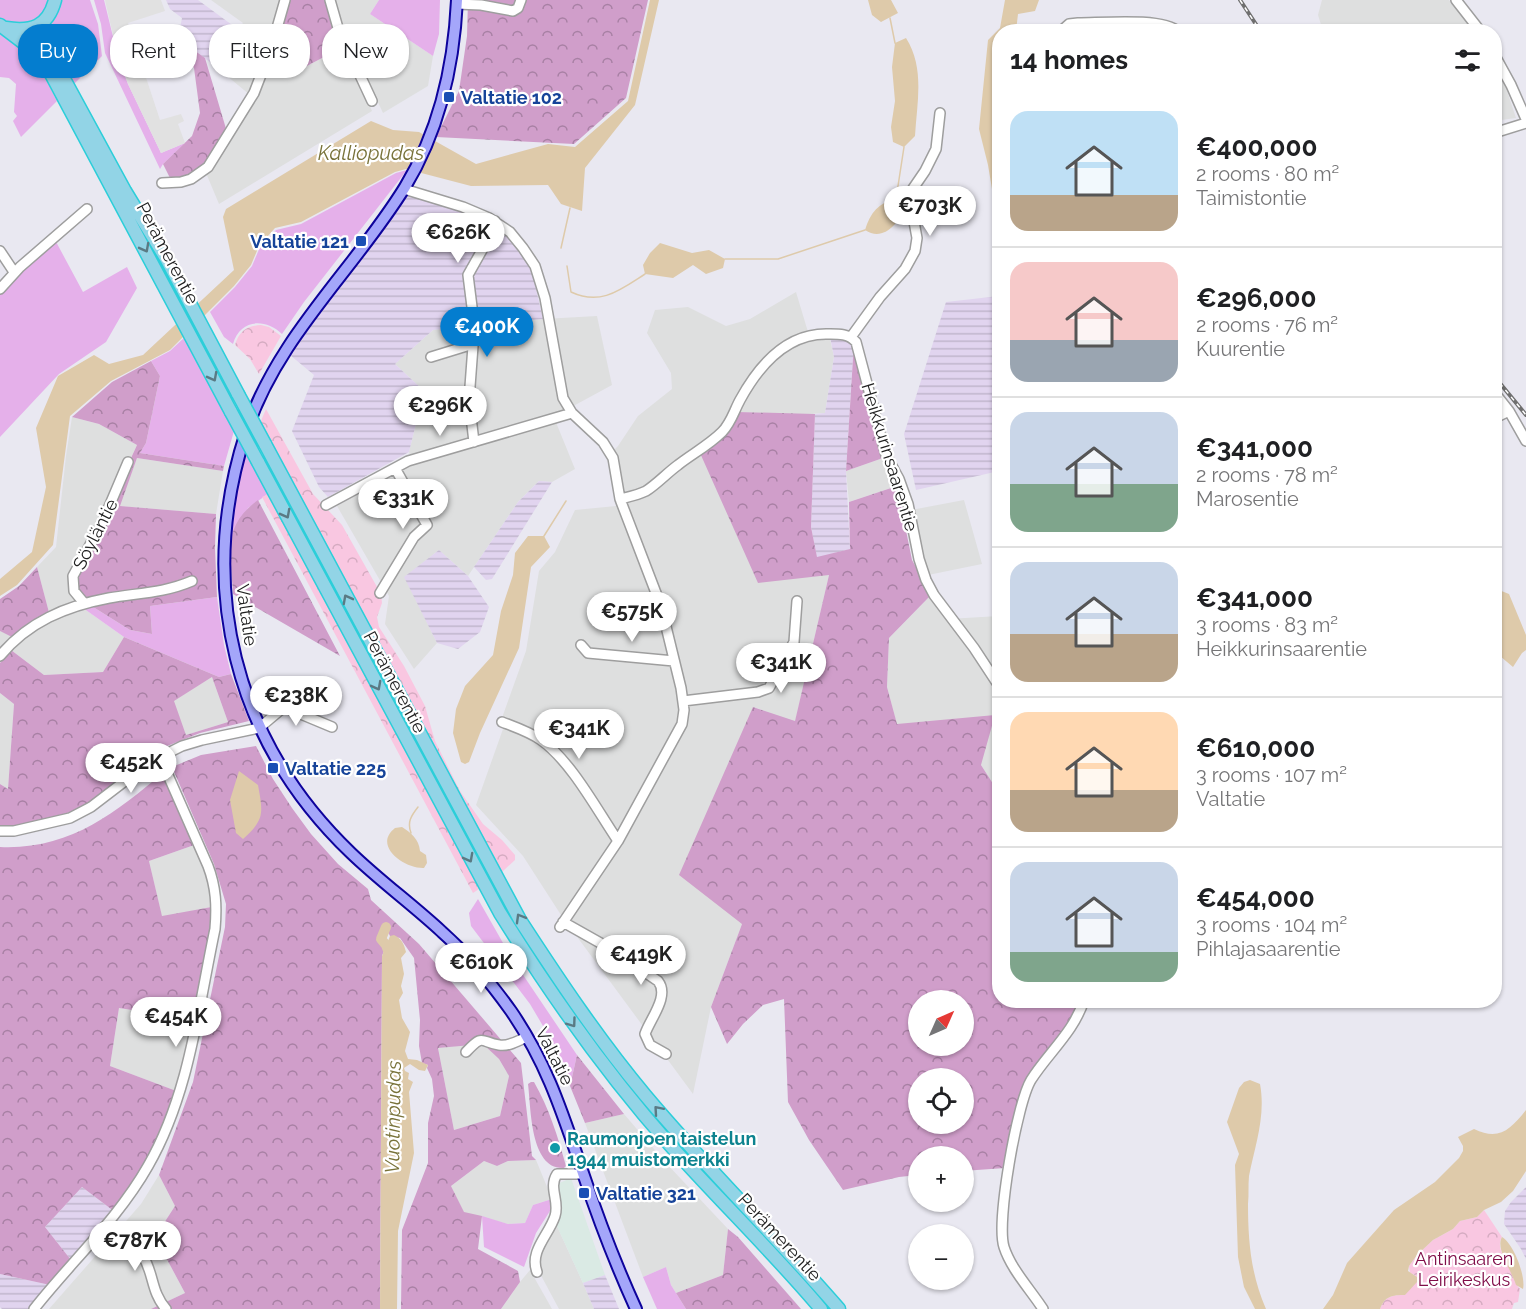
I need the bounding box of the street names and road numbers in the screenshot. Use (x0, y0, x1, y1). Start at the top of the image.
street label: Perämerentie (132, 198, 204, 308)
street label: Heikkurinsaarentie (857, 380, 923, 534)
street label: Söyläntie (68, 495, 122, 573)
street label: Valtatie (232, 583, 262, 648)
street label: Perämerentie (359, 627, 431, 737)
street label: Valtatie (532, 1023, 579, 1089)
street label: Perämerentie (734, 1189, 826, 1286)

